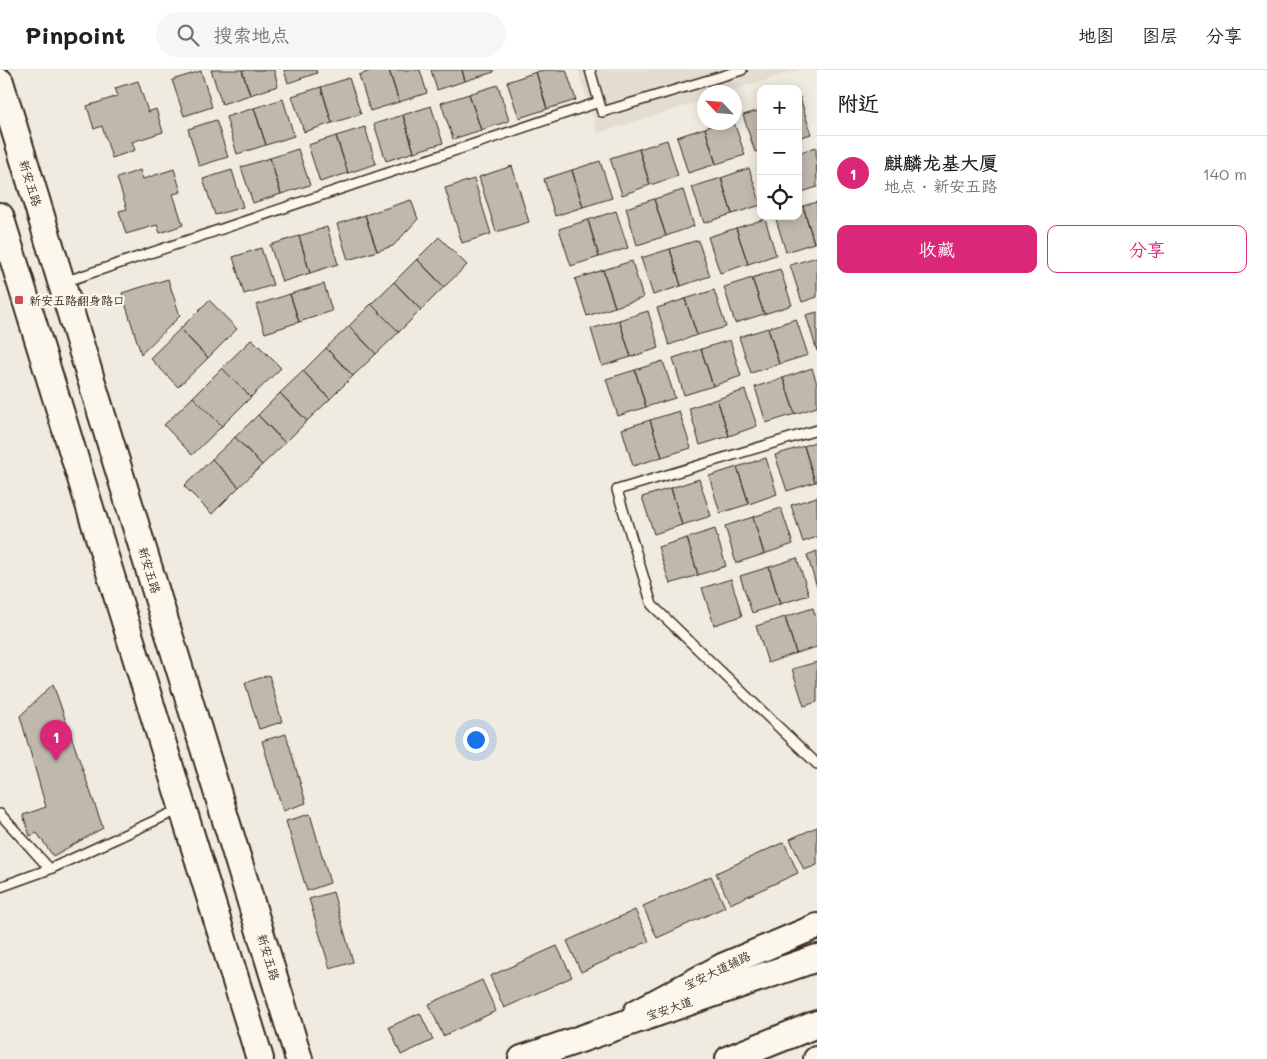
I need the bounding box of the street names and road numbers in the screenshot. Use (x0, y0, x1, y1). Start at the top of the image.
street label: 新安五路 (16, 158, 46, 208)
street label: 新安五路 (135, 545, 165, 595)
street label: 新安五路 (254, 932, 284, 982)
street label: 宝安大道辅路 (681, 947, 753, 993)
street label: 宝安大道 (644, 993, 694, 1023)

